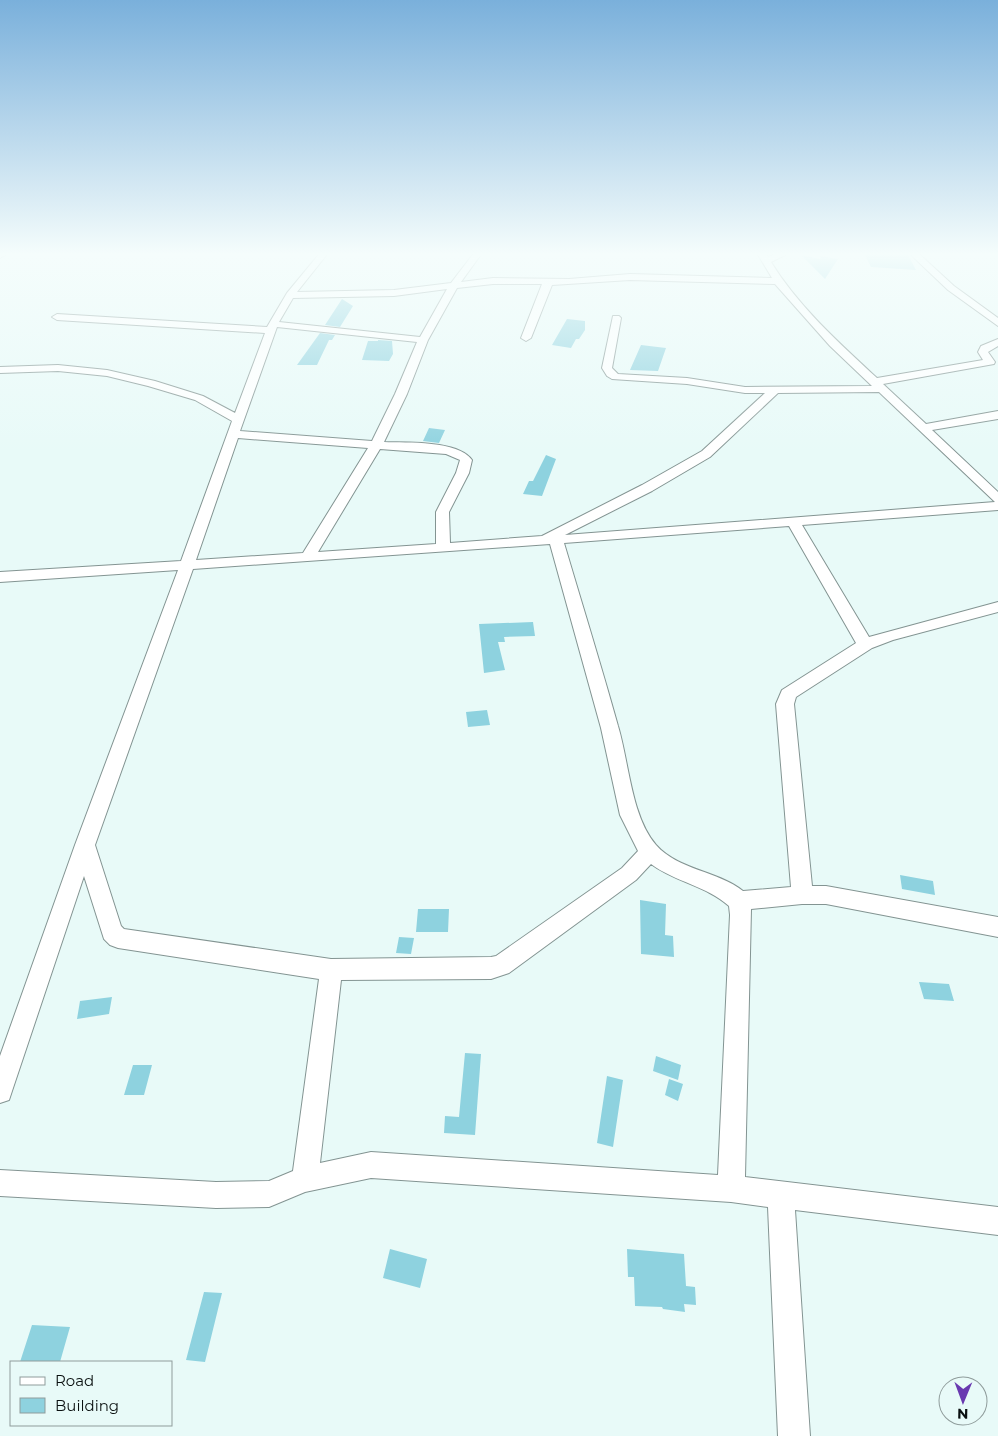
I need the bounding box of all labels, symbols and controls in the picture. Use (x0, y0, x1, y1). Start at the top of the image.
legend (10, 1361, 172, 1426)
text: Road (55, 1371, 94, 1390)
north arrow (938, 1376, 988, 1426)
text: Building (55, 1396, 119, 1415)
text: N (957, 1405, 969, 1423)

